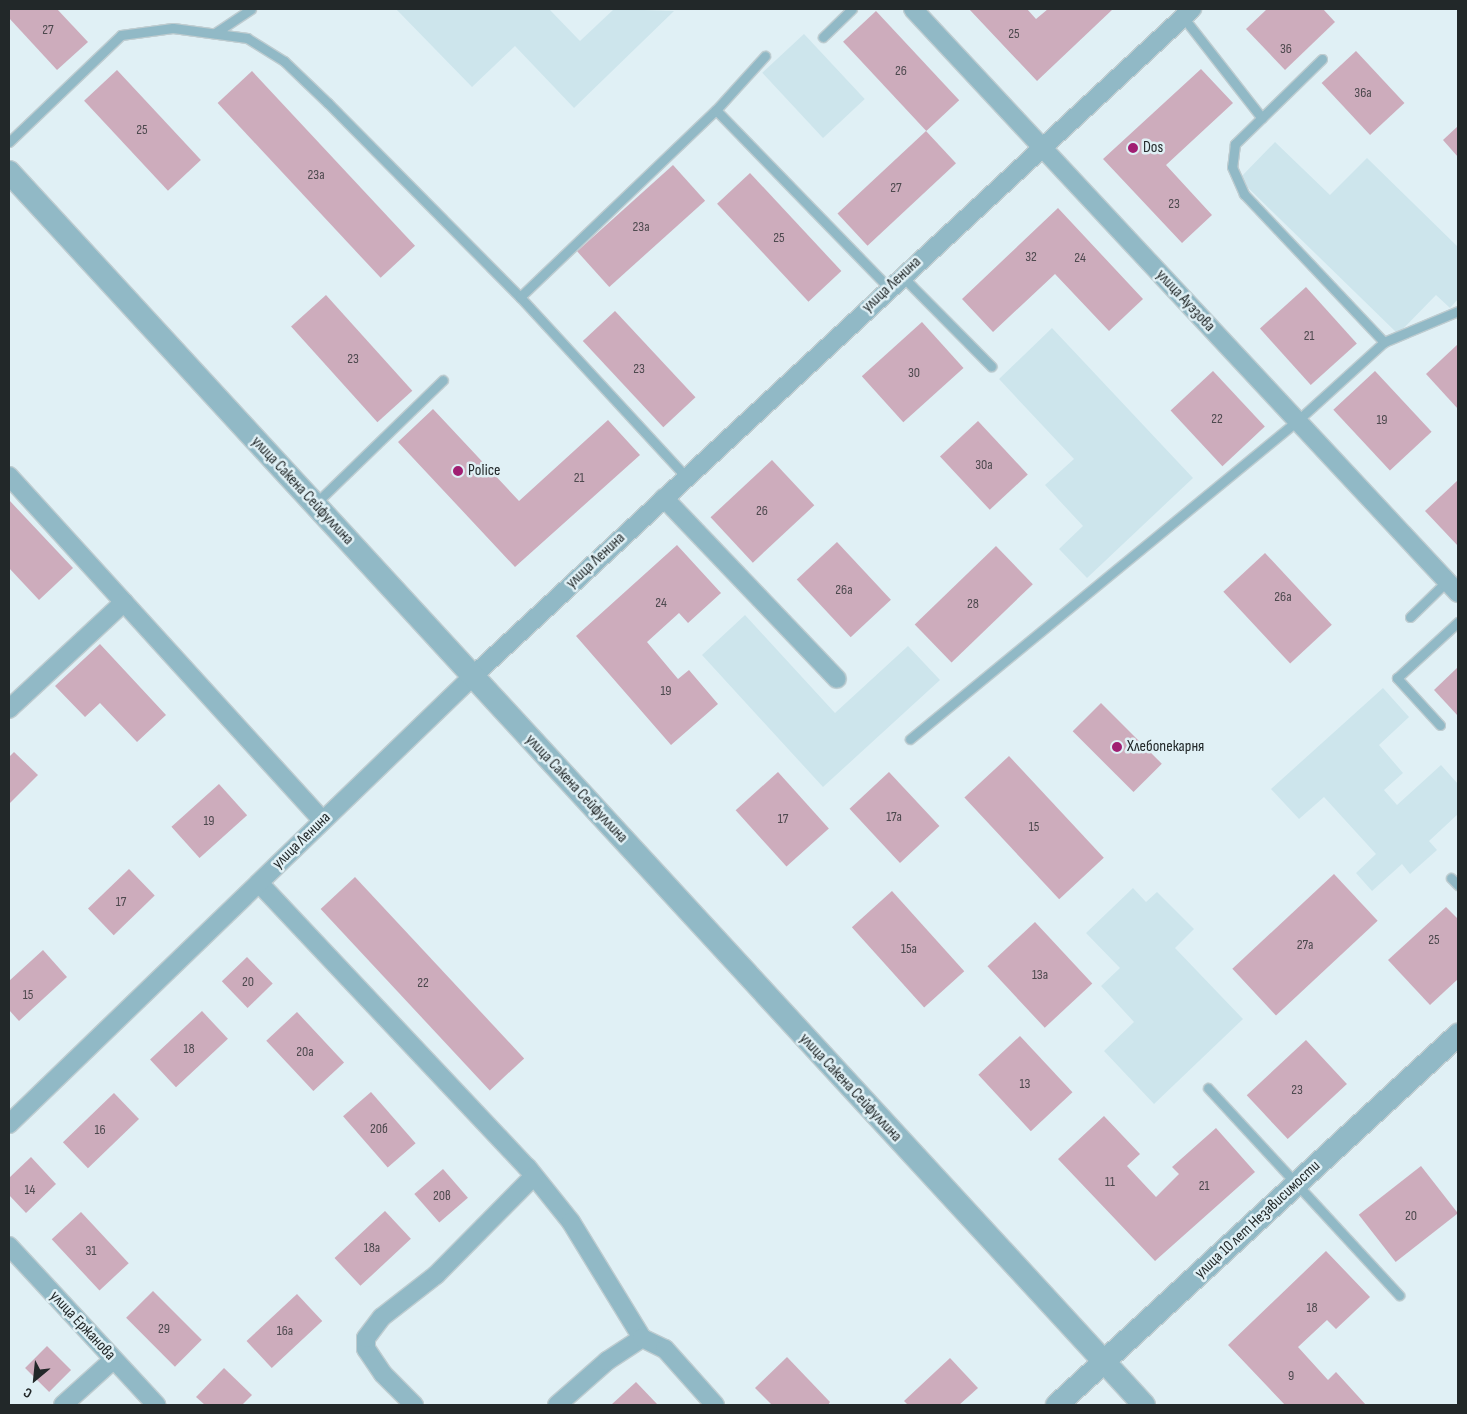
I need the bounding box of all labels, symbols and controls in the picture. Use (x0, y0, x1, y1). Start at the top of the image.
house number: 27 (42, 22, 54, 38)
house number: 25 (1008, 26, 1020, 42)
house number: 36 (1280, 41, 1292, 57)
house number: 26 (895, 63, 907, 79)
house number: 36а (1354, 85, 1372, 101)
house number: 25 (136, 122, 148, 138)
place label: Dos (1143, 138, 1163, 158)
marker: Dos (1127, 142, 1139, 154)
house number: 23а (307, 167, 325, 183)
house number: 27 (890, 180, 902, 196)
house number: 23 (1168, 196, 1180, 212)
house number: 23а (632, 219, 650, 235)
house number: 25 (773, 230, 785, 246)
house number: 32 (1025, 249, 1037, 265)
house number: 24 (1074, 250, 1086, 266)
street label: улица Ленина (859, 253, 925, 317)
street label: улица Ауэзова (1151, 266, 1219, 336)
house number: 21 (1304, 328, 1314, 344)
house number: 23 (347, 351, 359, 367)
house number: 23 (633, 361, 645, 377)
house number: 30 (908, 365, 920, 381)
house number: 22 (1211, 411, 1223, 427)
house number: 19 (1376, 412, 1388, 428)
street label: улица Сакена Сейфуллина (247, 433, 357, 549)
house number: 30а (975, 457, 993, 473)
place label: Police (468, 461, 500, 481)
marker: Police (452, 465, 464, 477)
house number: 21 (574, 470, 584, 486)
house number: 26 (756, 503, 768, 519)
street label: улица Ленина (563, 529, 629, 593)
house number: 26а (835, 582, 853, 598)
house number: 26a (1274, 589, 1292, 605)
house number: 24 (655, 595, 667, 611)
house number: 28 (967, 596, 979, 612)
house number: 19 (660, 683, 672, 699)
street label: улица Сакена Сейфуллина (521, 731, 631, 847)
place label: Хлебопекарня (1127, 737, 1204, 757)
marker: Хлебопекарня (1111, 741, 1123, 753)
street label: улица Ленина (269, 809, 335, 873)
house number: 17а (886, 809, 902, 825)
house number: 17 (778, 811, 788, 827)
house number: 19 (203, 813, 215, 829)
house number: 15 (1029, 819, 1039, 835)
house number: 17 (116, 894, 126, 910)
house number: 25 (1428, 932, 1440, 948)
house number: 27а (1297, 937, 1313, 953)
house number: 15а (901, 941, 917, 957)
house number: 13а (1032, 967, 1048, 983)
house number: 20 (242, 974, 254, 990)
house number: 22 (417, 975, 429, 991)
house number: 15 (23, 987, 33, 1003)
street label: улица Сакена Сейфуллина (795, 1030, 905, 1146)
house number: 18 (183, 1041, 195, 1057)
house number: 20а (296, 1044, 314, 1060)
house number: 13 (1020, 1076, 1030, 1092)
house number: 23 (1291, 1082, 1303, 1098)
house number: 20б (370, 1121, 388, 1137)
house number: 16 (94, 1122, 106, 1138)
street label: улица 10 лет Независимости (1191, 1157, 1325, 1283)
house number: 11 (1105, 1174, 1115, 1190)
house number: 21 (1199, 1178, 1209, 1194)
house number: 14 (25, 1182, 35, 1198)
house number: 20в (433, 1188, 451, 1204)
house number: 20 (1405, 1208, 1417, 1224)
house number: 18а (364, 1240, 380, 1256)
house number: 31 (86, 1243, 96, 1259)
street label: улица Ержанова (45, 1287, 119, 1365)
house number: 18 (1306, 1300, 1318, 1316)
house number: 29 (158, 1321, 170, 1337)
house number: 16а (277, 1323, 293, 1339)
north arrow (10, 1354, 60, 1404)
house number: 9 (1288, 1368, 1294, 1384)
text: С (21, 1383, 35, 1402)

